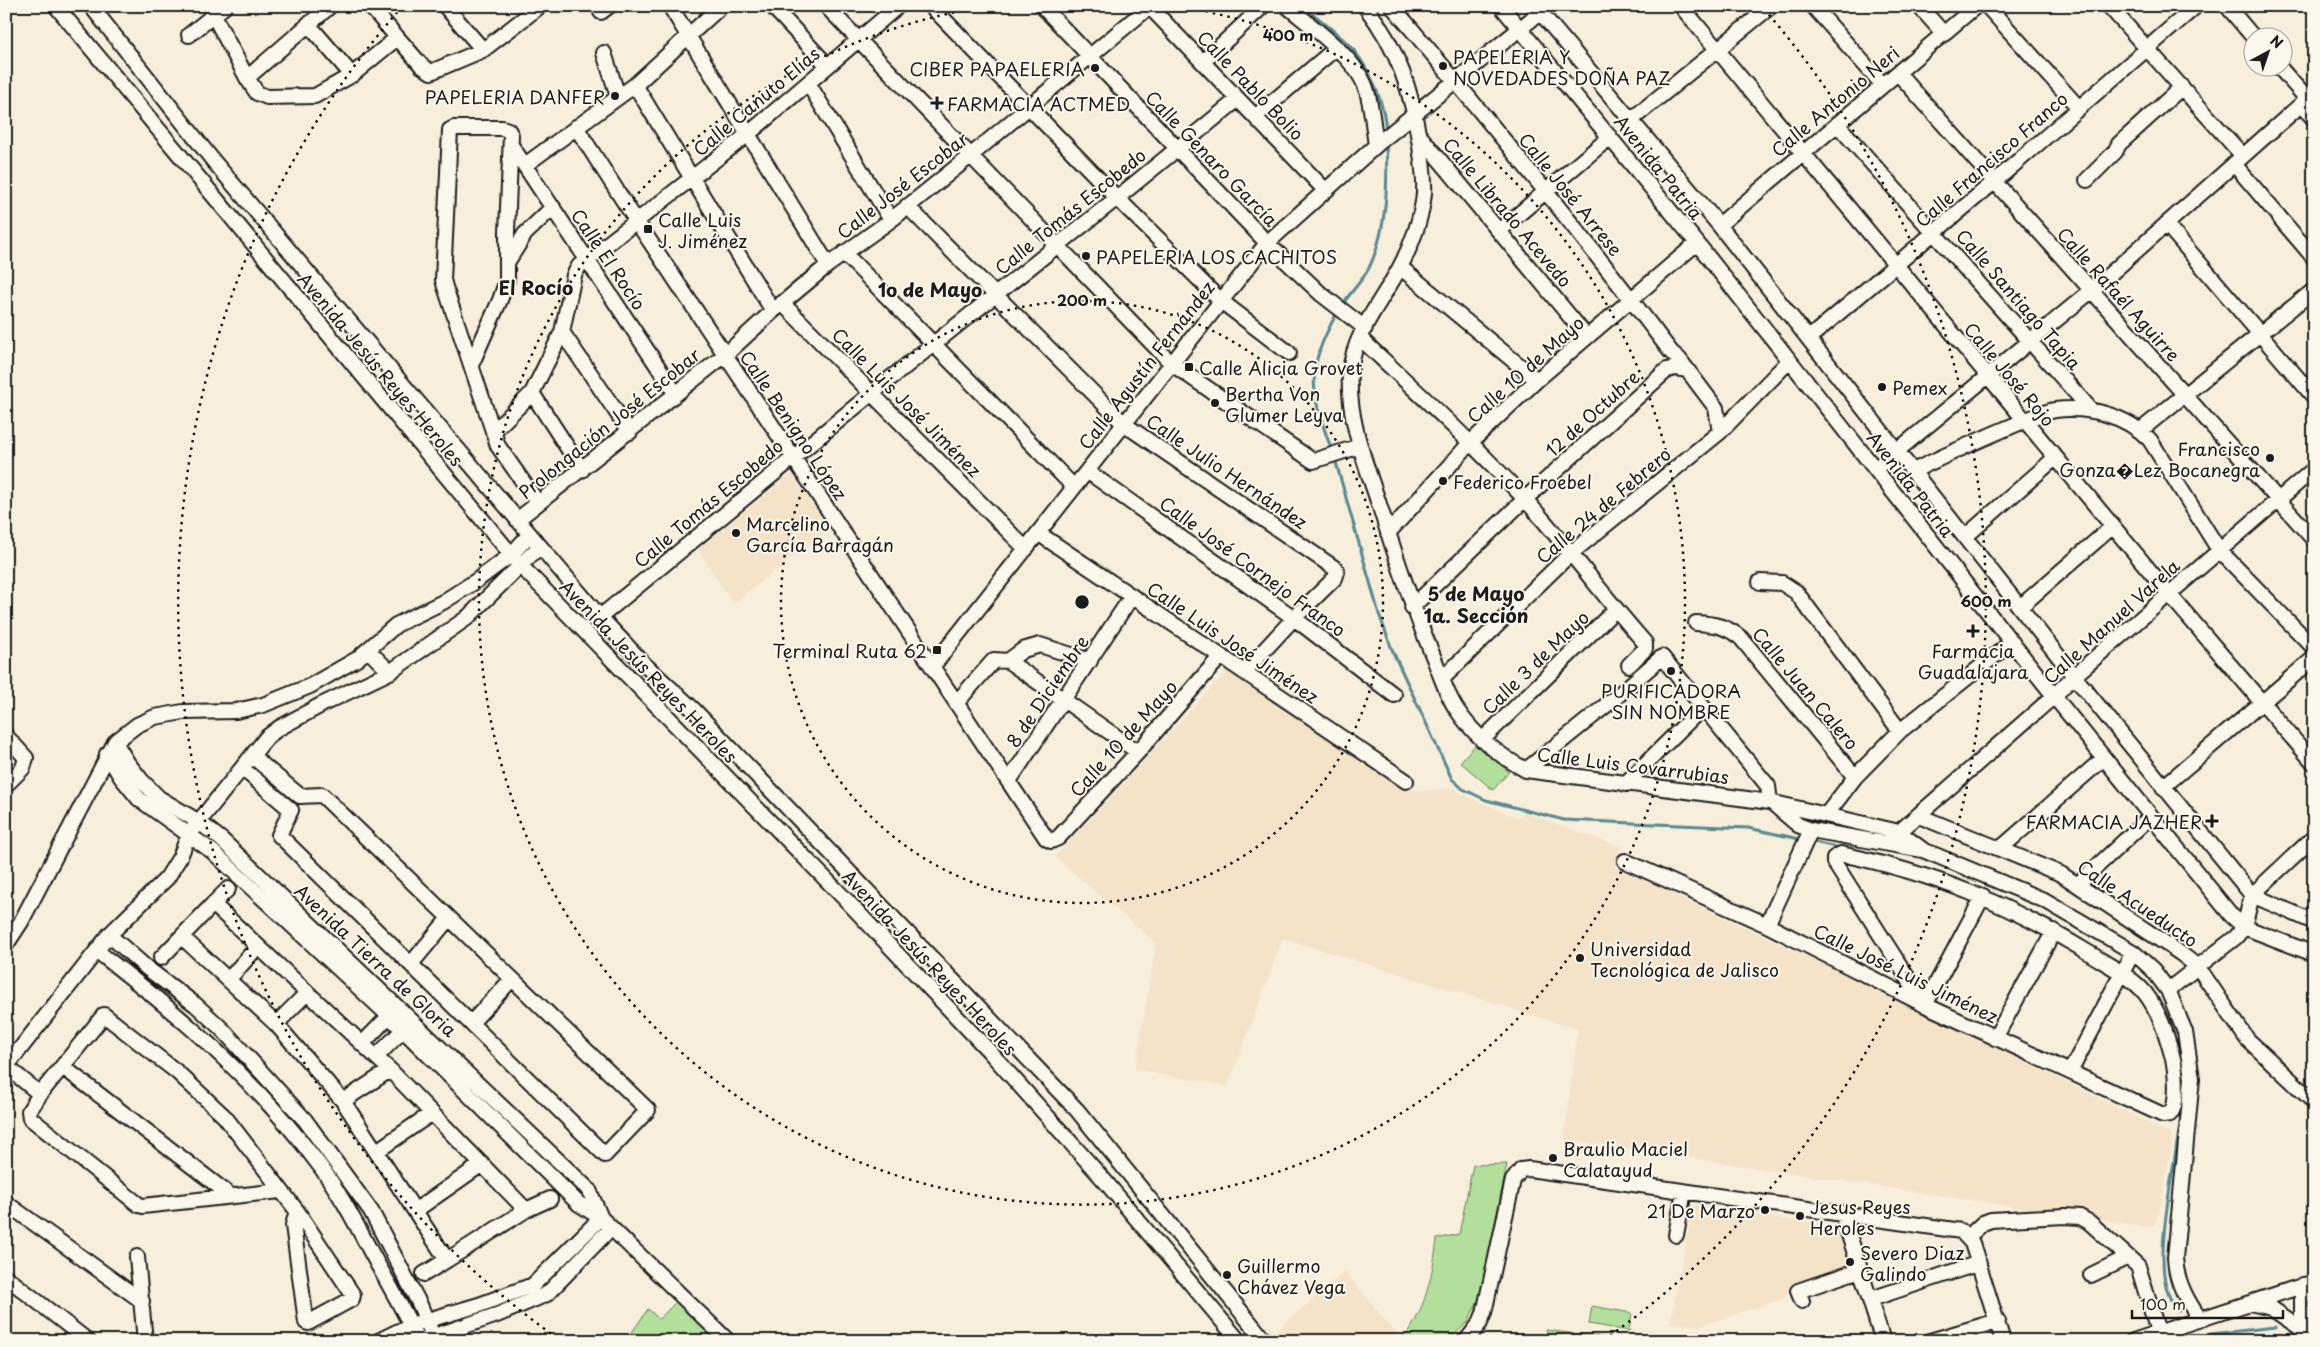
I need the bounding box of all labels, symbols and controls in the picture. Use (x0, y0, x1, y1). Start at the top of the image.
text: 400 m (1263, 23, 1313, 46)
street label: Calle Pablo Bolio (1191, 24, 1311, 146)
north arrow (2242, 28, 2292, 78)
text: N (2266, 30, 2288, 53)
street label: Calle Antonio Neri (1765, 39, 1905, 163)
street label: Calle Canuto Elías (687, 40, 825, 162)
place label: PAPELERIA Y NOVEDADES DOÑA PAZ (1453, 43, 1670, 91)
place label: CIBER PAPAELERIA (909, 55, 1085, 82)
marker: PAPELERIA Y NOVEDADES DOÑA PAZ (1437, 60, 1449, 72)
marker: CIBER PAPAELERIA (1089, 62, 1101, 74)
place label: PAPELERIA DANFER (425, 83, 605, 110)
street label: Calle Genaro García (1140, 84, 1285, 233)
street label: Calle Francisco Franco (1909, 85, 2073, 233)
marker: PAPELERIA DANFER (609, 90, 621, 102)
place label: FARMACIA ACTMED (947, 90, 1130, 117)
marker: FARMACIA ACTMED (931, 97, 943, 109)
street label: Avenida Patria (1608, 109, 1710, 226)
street label: Calle José Escobar (831, 125, 974, 245)
street label: Calle José Arrese (1513, 127, 1629, 262)
street label: Calle Librado Acevedo (1437, 131, 1579, 293)
street label: Calle Tomás Escobedo (989, 141, 1151, 281)
street label: Calle El Rocío (565, 203, 653, 315)
place label: Calle Luis J. Jiménez (658, 206, 748, 254)
street label: Calle Rafaél Aguirre (2051, 221, 2187, 367)
marker: Calle Luis J. Jiménez (642, 223, 654, 235)
street label: Calle Santiago Tapia (1950, 223, 2088, 375)
place label: PAPELERIA LOS CACHITOS (1096, 243, 1337, 270)
marker: PAPELERIA LOS CACHITOS (1080, 250, 1092, 262)
street label: Avenida Jesús Reyes Heroles (292, 266, 470, 472)
district label: El Rocío (499, 273, 573, 301)
district label: 1o de Mayo (878, 275, 982, 303)
street label: Calle Agustín Fernández (1071, 275, 1221, 455)
text: 200 m (1057, 288, 1107, 311)
street label: Calle 10 de Mayo (1460, 309, 1590, 429)
street label: Calle José Rojo (1958, 316, 2062, 432)
street label: Calle Luis José Jiménez (826, 321, 988, 483)
street label: Prolongación José Escobar (512, 341, 706, 505)
street label: Calle Benigno López (734, 345, 854, 506)
place label: Calle Alicia Grovet (1199, 354, 1363, 381)
marker: Calle Alicia Grovet (1183, 361, 1195, 373)
street label: 12 de Octubre (1539, 363, 1645, 463)
place label: Pemex (1892, 374, 1947, 401)
place label: Bertha Von Glumer Leyva (1225, 380, 1343, 428)
marker: Pemex (1876, 381, 1888, 393)
marker: Bertha Von Glumer Leyva (1209, 397, 1221, 409)
street label: Calle Julio Hernández (1141, 407, 1313, 535)
street label: Avenida Patria (1861, 425, 1961, 543)
street label: Calle Tomás Escobedo (627, 432, 789, 574)
place label: Francisco Gonza�Lez Bocanegra (2059, 435, 2260, 483)
street label: Calle 24 de Febrero (1530, 440, 1676, 570)
marker: Francisco Gonza�Lez Bocanegra (2264, 452, 2276, 464)
place label: Federico Froebel (1453, 468, 1592, 495)
marker: Federico Froebel (1437, 475, 1449, 487)
street label: Calle José Cornejo Franco (1154, 489, 1352, 643)
place label: Marcelino García Barragán (746, 510, 894, 558)
marker: Marcelino García Barragán (730, 527, 742, 539)
street label: Calle Manuel Varela (2037, 552, 2186, 690)
street label: Avenida Jesús Reyes Heroles (554, 573, 744, 769)
street label: Calle Luis José Jiménez (1142, 575, 1324, 710)
district label: 5 de Mayo 1a. Sección (1424, 579, 1528, 629)
text: 600 m (1960, 589, 2012, 612)
centre of rings (1073, 593, 1091, 611)
street label: Calle 3 de Mayo (1475, 604, 1595, 720)
street label: Calle Juan Calero (1746, 621, 1866, 755)
marker: Farmacia Guadalajara (1967, 625, 1979, 637)
street label: 8 de Diciembre (999, 629, 1095, 753)
place label: Terminal Ruta 62 (773, 637, 927, 664)
place label: Farmacia Guadalajara (1918, 637, 2029, 685)
marker: Terminal Ruta 62 (931, 644, 943, 656)
marker: PURIFICADORA SIN NOMBRE (1665, 665, 1677, 677)
street label: Calle 10 de Mayo (1063, 673, 1183, 803)
place label: PURIFICADORA SIN NOMBRE (1601, 677, 1741, 725)
street label: Calle Luis Covarrubias (1535, 740, 1731, 790)
place label: FARMACIA JAZHER (2026, 808, 2202, 835)
marker: FARMACIA JAZHER (2206, 815, 2218, 827)
street label: Calle Acueducto (2072, 853, 2204, 953)
street label: Avenida Jesús Reyes Heroles (836, 863, 1024, 1061)
street label: Avenida Tierra de Gloria (289, 878, 464, 1043)
street label: Calle José Luis Jiménez (1809, 917, 2003, 1030)
place label: Universidad Tecnológica de Jalisco (1590, 935, 1779, 983)
marker: Universidad Tecnológica de Jalisco (1574, 952, 1586, 964)
place label: Braulio Maciel Calatayud (1563, 1135, 1688, 1183)
marker: Braulio Maciel Calatayud (1547, 1152, 1559, 1164)
place label: Jesus Reyes Heroles (1810, 1193, 1911, 1241)
place label: 21 De Marzo (1647, 1197, 1755, 1224)
marker: 21 De Marzo (1759, 1204, 1771, 1216)
marker: Jesus Reyes Heroles (1794, 1210, 1806, 1222)
place label: Severo Diaz Galindo (1860, 1239, 1965, 1287)
place label: Guillermo Chávez Vega (1237, 1252, 1346, 1300)
marker: Severo Diaz Galindo (1844, 1256, 1856, 1268)
marker: Guillermo Chávez Vega (1221, 1269, 1233, 1281)
scale bar (2132, 1287, 2284, 1319)
text: 100 m (2140, 1292, 2186, 1315)

